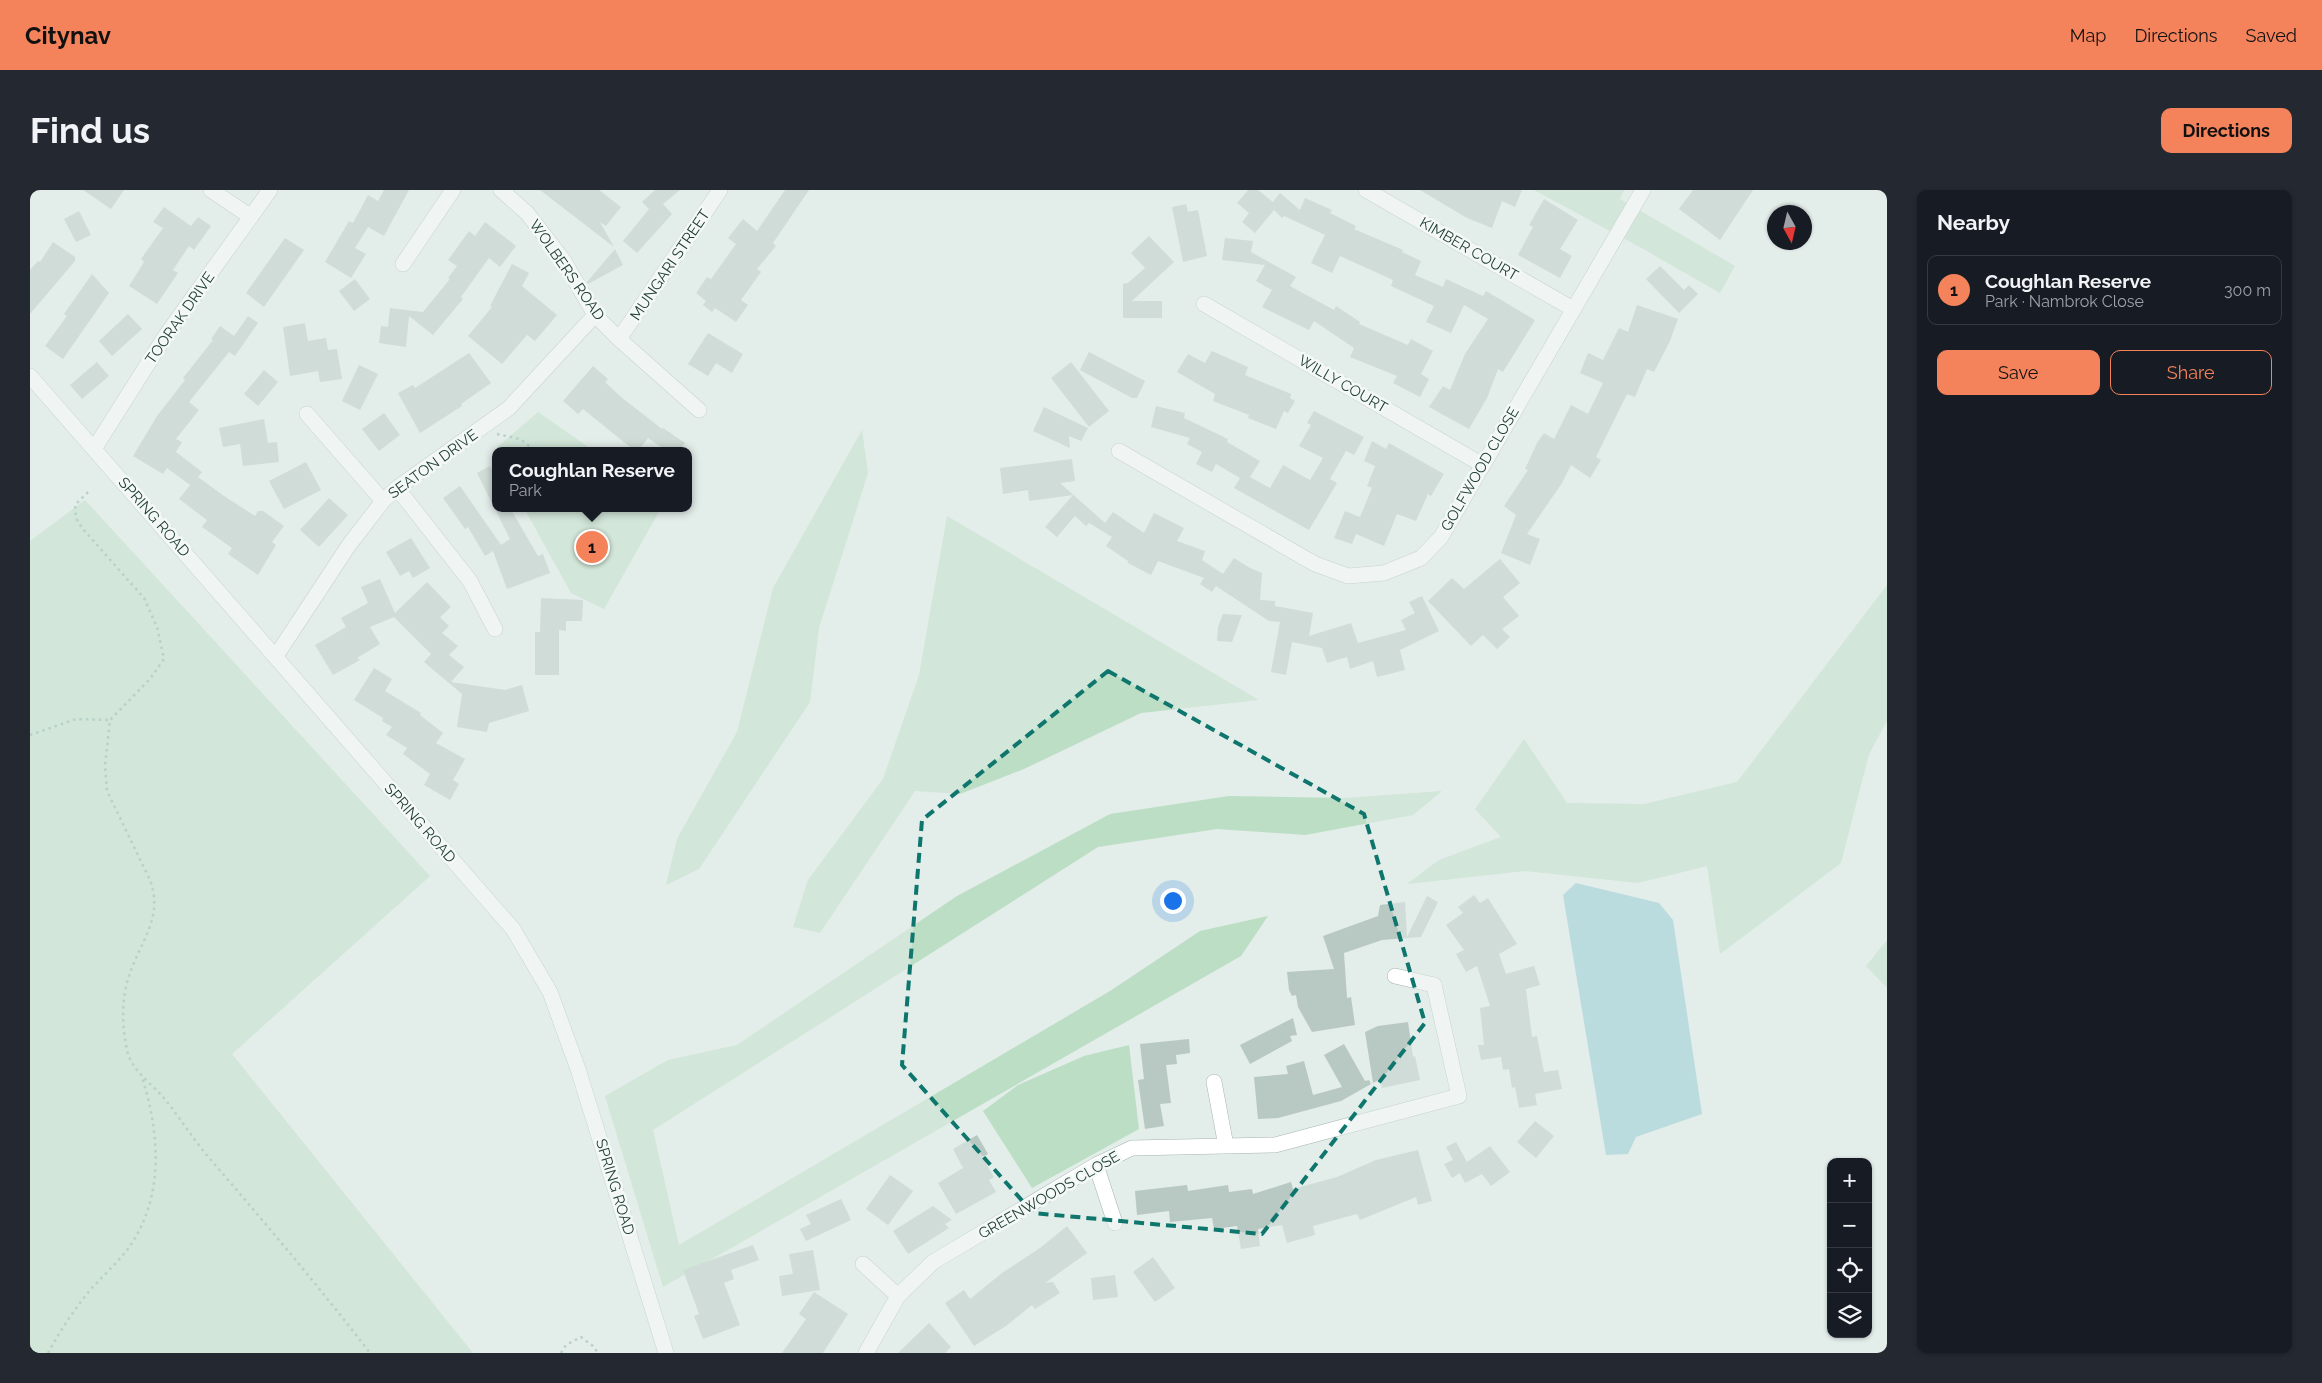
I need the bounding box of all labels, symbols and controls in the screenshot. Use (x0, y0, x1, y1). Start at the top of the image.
text: Citynav (25, 21, 111, 50)
text: Map (2070, 25, 2106, 46)
text: Directions (2134, 25, 2218, 46)
text: Saved (2246, 25, 2297, 46)
button: Directions (2161, 108, 2292, 153)
text: Find us (30, 110, 150, 151)
north arrow (1767, 205, 1812, 250)
street label: MUNGARI STREET (626, 206, 714, 324)
text: Nearby (1937, 210, 2010, 235)
street label: KIMBER COURT (1416, 213, 1522, 285)
street label: WOLBERS ROAD (526, 216, 609, 324)
street label: TOORAK DRIVE (142, 269, 218, 367)
text: Coughlan Reserve (1985, 270, 2151, 292)
text: 1 (1950, 281, 1958, 300)
text: 300 m (2224, 281, 2271, 300)
text: Park · Nambrok Close (1985, 292, 2144, 311)
button: Save (1937, 350, 2100, 395)
button: Share (2110, 350, 2272, 395)
street label: WILLY COURT (1295, 351, 1391, 417)
street label: GOLFWOOD CLOSE (1437, 404, 1523, 534)
street label: SEATON DRIVE (385, 425, 481, 503)
popup (492, 447, 692, 512)
text: Coughlan Reserve (509, 459, 675, 481)
street label: SPRING ROAD (115, 473, 194, 561)
text: Park (509, 481, 542, 500)
pin: 1 (576, 528, 608, 566)
street label: SPRING ROAD (381, 779, 460, 867)
your location (1160, 888, 1186, 914)
street label: SPRING ROAD (592, 1137, 638, 1238)
street label: GREENWOODS CLOSE (975, 1147, 1123, 1243)
map controls (1827, 1158, 1872, 1338)
button: + (1827, 1158, 1872, 1203)
button: − (1827, 1203, 1872, 1248)
button: locate (1827, 1248, 1872, 1293)
button: layers (1827, 1293, 1872, 1338)

